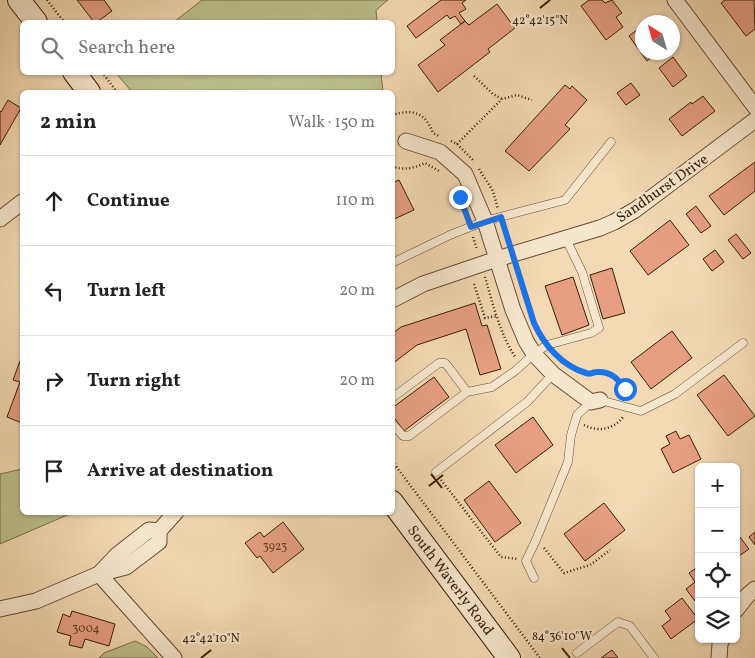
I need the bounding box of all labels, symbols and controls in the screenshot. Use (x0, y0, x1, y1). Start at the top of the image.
text: 42°42'15"N (512, 13, 568, 29)
north arrow (635, 15, 680, 60)
search box (20, 20, 395, 75)
icon: search (38, 34, 66, 62)
text: Search here (78, 35, 175, 61)
text: 2 min (40, 108, 97, 137)
text: Walk · 150 m (289, 112, 375, 134)
street label: Sandhurst Drive (613, 150, 713, 229)
route end (449, 186, 472, 209)
icon: ahead (40, 187, 68, 215)
text: Continue (87, 188, 170, 214)
text: 110 m (336, 190, 375, 212)
icon: left (40, 277, 68, 305)
text: Turn left (87, 278, 166, 304)
text: 20 m (340, 280, 375, 302)
icon: right (40, 367, 68, 395)
text: Turn right (87, 368, 180, 394)
text: 20 m (340, 370, 375, 392)
route start (614, 378, 637, 401)
icon: arrive (40, 457, 68, 485)
text: Arrive at destination (87, 458, 273, 484)
map controls (695, 463, 740, 643)
button: + (695, 463, 740, 508)
button: − (695, 508, 740, 553)
street label: South Waverly Road (401, 522, 498, 640)
house number: 3923 (263, 539, 287, 555)
button: locate (695, 553, 740, 598)
button: layers (695, 598, 740, 643)
house number: 3004 (72, 621, 100, 637)
text: 84°36'10"W (532, 629, 592, 645)
text: 42°42'10"N (182, 631, 240, 647)

